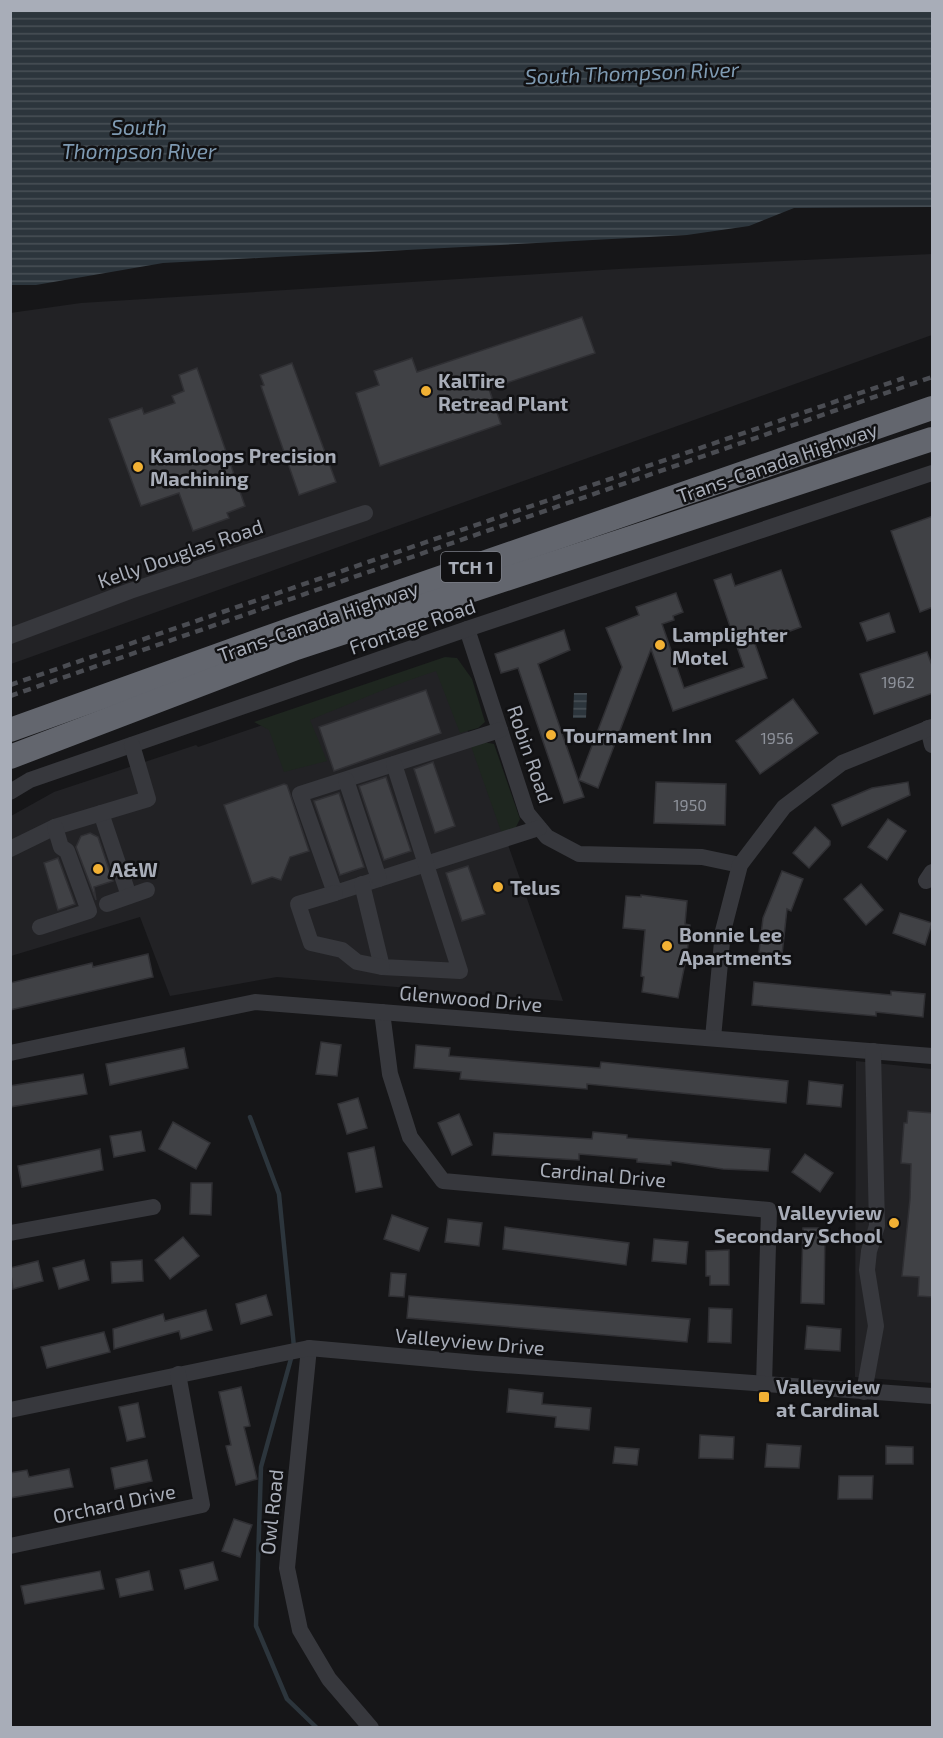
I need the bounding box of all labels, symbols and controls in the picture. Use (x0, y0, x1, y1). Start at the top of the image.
water label: South Thompson River (524, 56, 740, 88)
water label: South Thompson River (62, 114, 217, 163)
place label: KalTire Retread Plant (438, 368, 568, 415)
marker: KalTire Retread Plant (419, 384, 433, 398)
street label: Trans-Canada Highway (674, 416, 881, 508)
place label: Kamloops Precision Machining (150, 443, 336, 490)
marker: Kamloops Precision Machining (131, 460, 145, 474)
street label: Kelly Douglas Road (94, 513, 266, 593)
road number: TCH 1 (441, 552, 501, 582)
street label: Trans-Canada Highway (215, 575, 422, 667)
street label: Frontage Road (346, 593, 478, 659)
place label: Lamplighter Motel (672, 622, 788, 669)
marker: Lamplighter Motel (653, 638, 667, 652)
house number: 1962 (881, 672, 915, 691)
street label: Robin Road (503, 702, 559, 806)
place label: Tournament Inn (563, 723, 712, 747)
marker: Tournament Inn (544, 728, 558, 742)
house number: 1956 (760, 728, 794, 747)
house number: 1950 (673, 795, 707, 814)
place label: A&W (110, 857, 158, 881)
marker: A&W (91, 862, 105, 876)
place label: Telus (510, 875, 560, 899)
marker: Telus (491, 880, 505, 894)
place label: Bonnie Lee Apartments (679, 922, 792, 969)
marker: Bonnie Lee Apartments (660, 939, 674, 953)
street label: Glenwood Drive (399, 980, 543, 1016)
street label: Cardinal Drive (539, 1157, 667, 1191)
place label: Valleyview Secondary School (714, 1200, 882, 1248)
marker: Valleyview Secondary School (887, 1216, 901, 1230)
street label: Valleyview Drive (394, 1323, 546, 1359)
place label: Valleyview at Cardinal (776, 1374, 880, 1421)
marker: Valleyview at Cardinal (757, 1390, 771, 1404)
street label: Owl Road (255, 1468, 287, 1556)
street label: Orchard Drive (51, 1478, 177, 1528)

